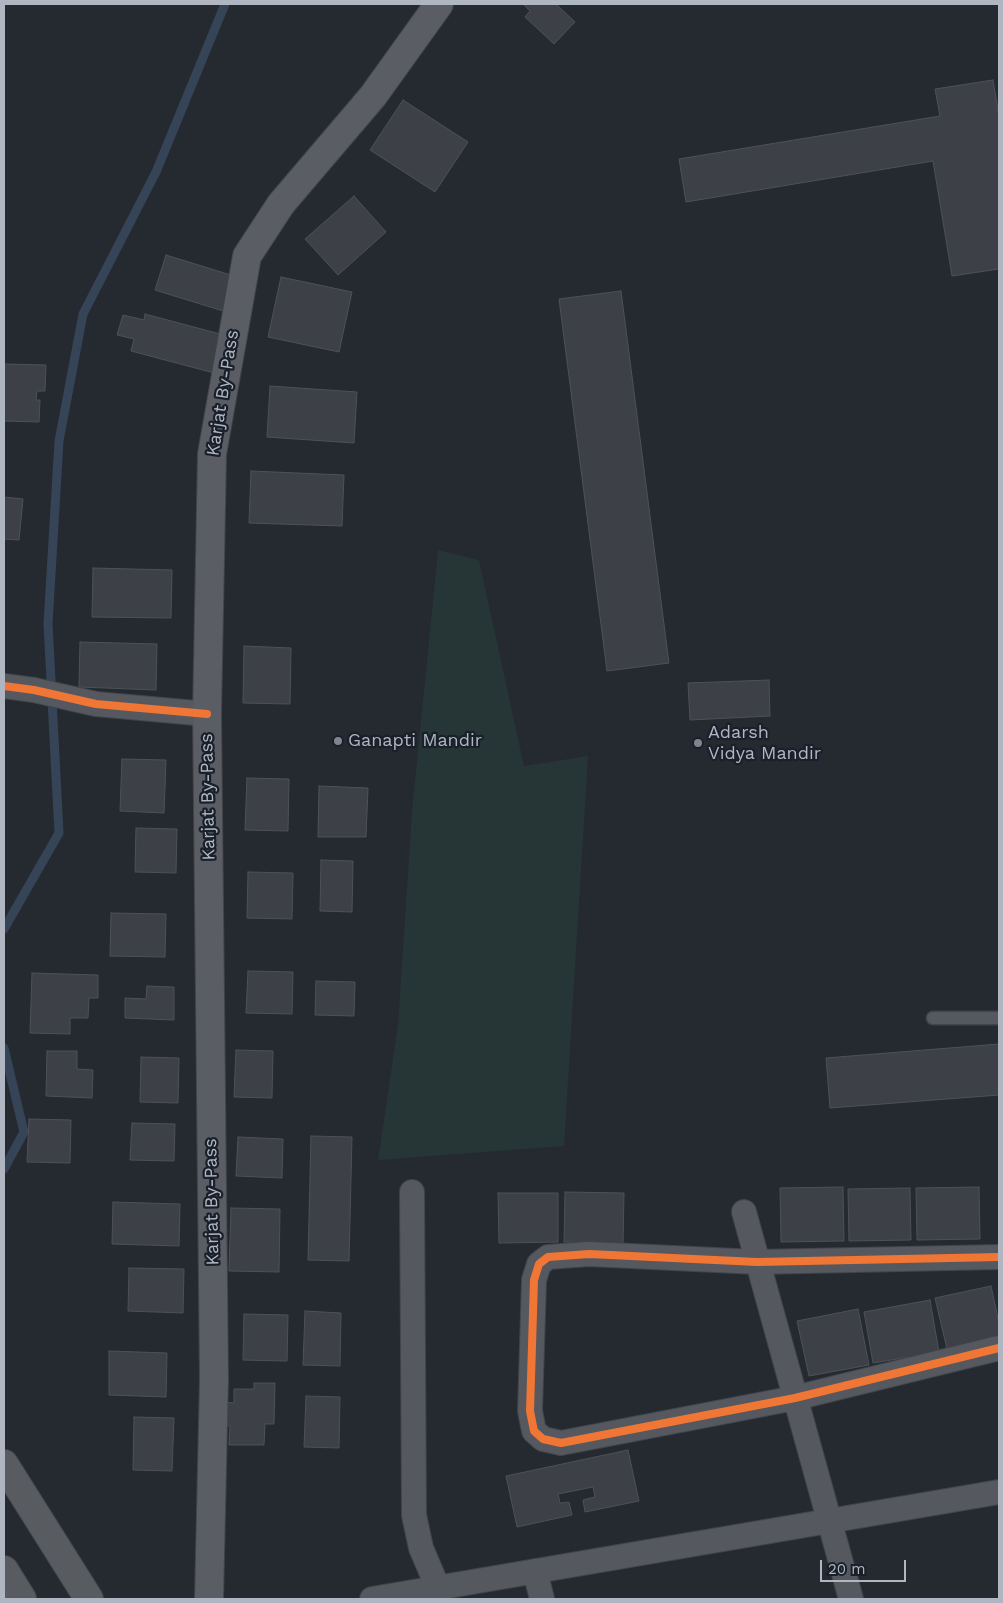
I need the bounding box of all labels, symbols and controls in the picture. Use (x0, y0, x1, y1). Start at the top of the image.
street label: Karjat By-Pass (202, 328, 244, 458)
place label: Adarsh Vidya Mandir (708, 722, 821, 764)
place label: Ganapti Mandir (348, 730, 482, 752)
street label: Karjat By-Pass (196, 733, 220, 861)
marker: Ganapti Mandir (332, 735, 344, 747)
marker: Adarsh Vidya Mandir (692, 737, 704, 749)
street label: Karjat By-Pass (200, 1138, 224, 1266)
scale bar (823, 1550, 909, 1582)
text: 20 m (828, 1560, 866, 1578)

